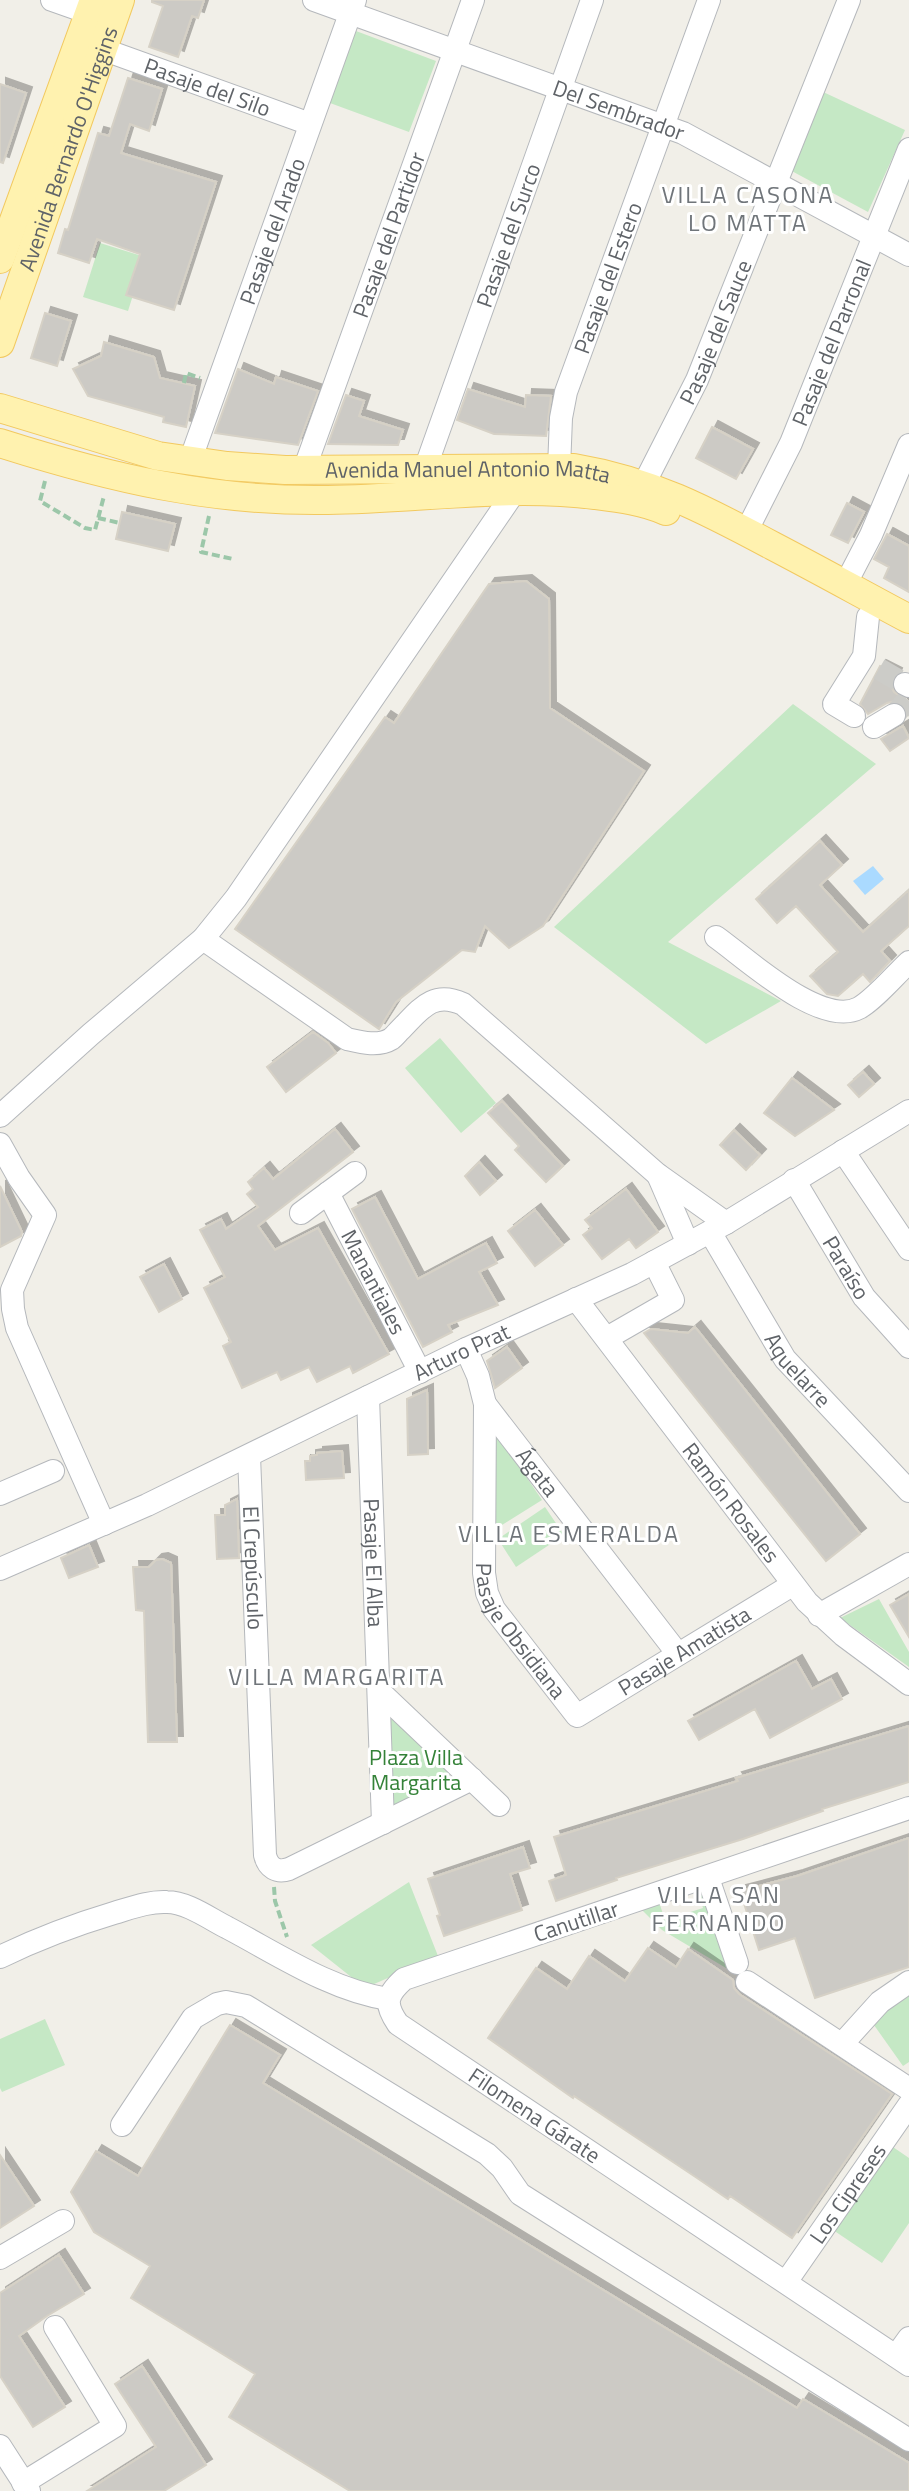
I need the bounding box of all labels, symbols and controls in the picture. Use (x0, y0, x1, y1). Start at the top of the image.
street label: Avenida Bernardo O'Higgins (9, 21, 127, 276)
street label: Pasaje del Silo (139, 49, 275, 125)
street label: Del Sembrador (548, 70, 690, 149)
street label: Pasaje del Partidor (343, 147, 434, 322)
street label: Pasaje del Arado (230, 153, 314, 309)
street label: Pasaje del Surco (467, 159, 550, 312)
district label: VILLA CASONA LO MATTA (661, 176, 835, 240)
street label: Pasaje del Estero (564, 197, 651, 358)
street label: Pasaje del Parronal (783, 254, 880, 431)
street label: Pasaje del Sauce (670, 255, 760, 411)
street label: Avenida Manuel Antonio Matta (325, 451, 614, 492)
street label: Manantiales (332, 1223, 415, 1340)
street label: Paraíso (814, 1229, 879, 1306)
street label: Arturo Prat (407, 1314, 515, 1389)
street label: Aquelarre (756, 1326, 839, 1415)
street label: Ramón Rosales (674, 1435, 788, 1570)
street label: Ágata (508, 1440, 568, 1504)
street label: Pasaje El Alba (355, 1498, 393, 1628)
street label: El Crepúsculo (234, 1505, 273, 1631)
district label: VILLA ESMERALDA (458, 1515, 680, 1551)
street label: Pasaje Obsidiana (467, 1563, 575, 1706)
street label: Pasaje Amatista (611, 1597, 757, 1704)
district label: VILLA MARGARITA (228, 1658, 446, 1694)
park label: Plaza Villa Margarita (369, 1740, 463, 1799)
district label: VILLA SAN FERNANDO (652, 1876, 786, 1940)
street label: Canutillar (529, 1891, 623, 1951)
street label: Filomena Gárate (462, 2059, 608, 2172)
street label: Los Cipreses (801, 2136, 895, 2251)

